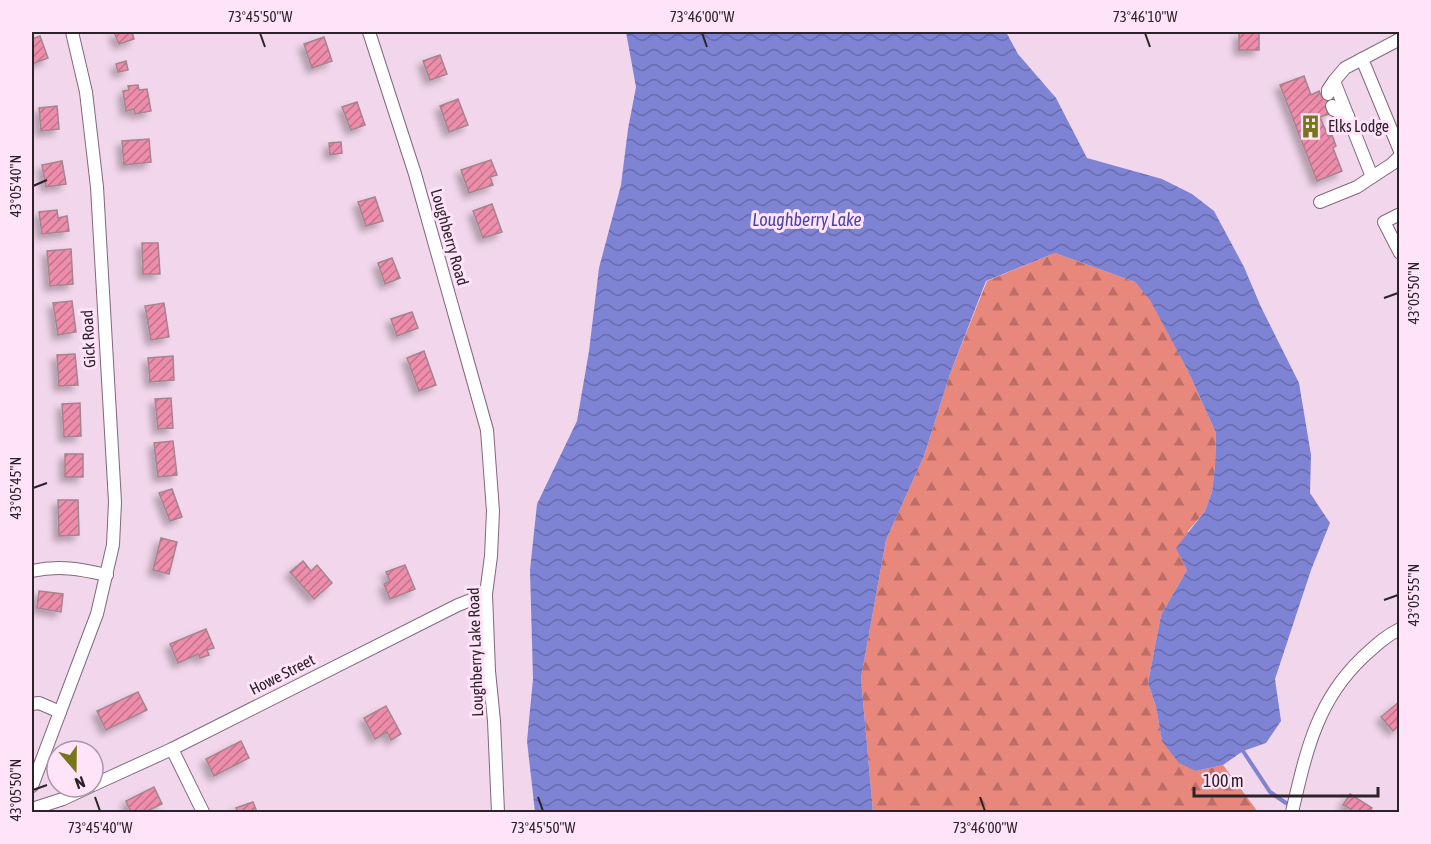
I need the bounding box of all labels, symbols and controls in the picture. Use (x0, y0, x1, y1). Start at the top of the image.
text: 73°45'50"W (228, 8, 292, 25)
text: 73°46'00"W (670, 8, 734, 25)
text: 73°46'10"W (1113, 8, 1177, 25)
building icon: Elks Lodge (1297, 113, 1323, 139)
place label: Elks Lodge (1328, 117, 1389, 136)
text: 43°05'40"N (7, 155, 24, 217)
street label: Loughberry Road (427, 187, 472, 288)
water label: Loughberry Lake (752, 209, 862, 230)
text: 43°05'50"N (1405, 262, 1422, 324)
street label: Gick Road (77, 310, 99, 368)
text: 43°05'45"N (7, 457, 24, 519)
text: 43°05'55"N (1405, 564, 1422, 626)
street label: Loughberry Lake Road (464, 587, 487, 717)
street label: Howe Street (246, 650, 318, 698)
north arrow (45, 739, 105, 799)
text: 43°05'50"N (7, 759, 24, 821)
scale bar (1194, 760, 1378, 798)
text: 100 m (1203, 770, 1244, 791)
text: N (73, 773, 88, 793)
text: 73°45'40"W (68, 819, 132, 836)
text: 73°45'50"W (511, 819, 575, 836)
text: 73°46'00"W (953, 819, 1017, 836)

